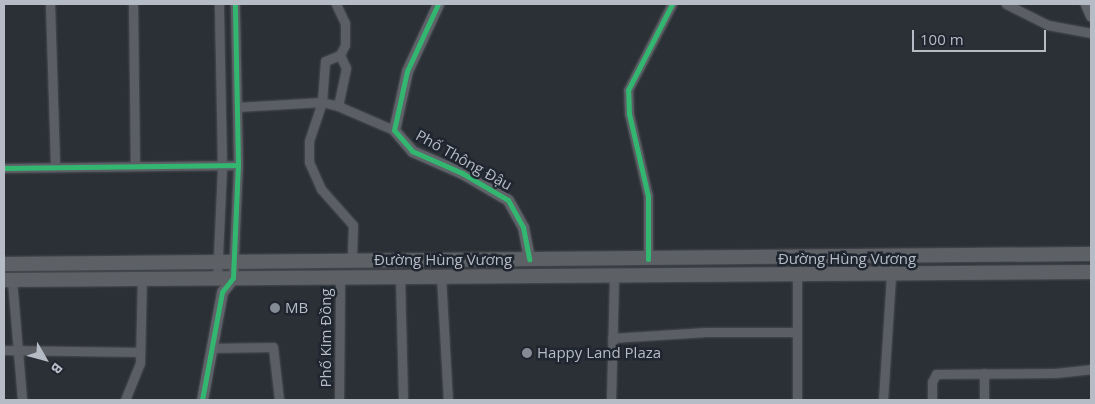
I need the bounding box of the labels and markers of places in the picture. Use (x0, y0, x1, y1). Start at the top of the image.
place label: MB (285, 299, 308, 317)
marker: MB (269, 302, 281, 314)
place label: Happy Land Plaza (537, 344, 661, 362)
marker: Happy Land Plaza (521, 347, 533, 359)

